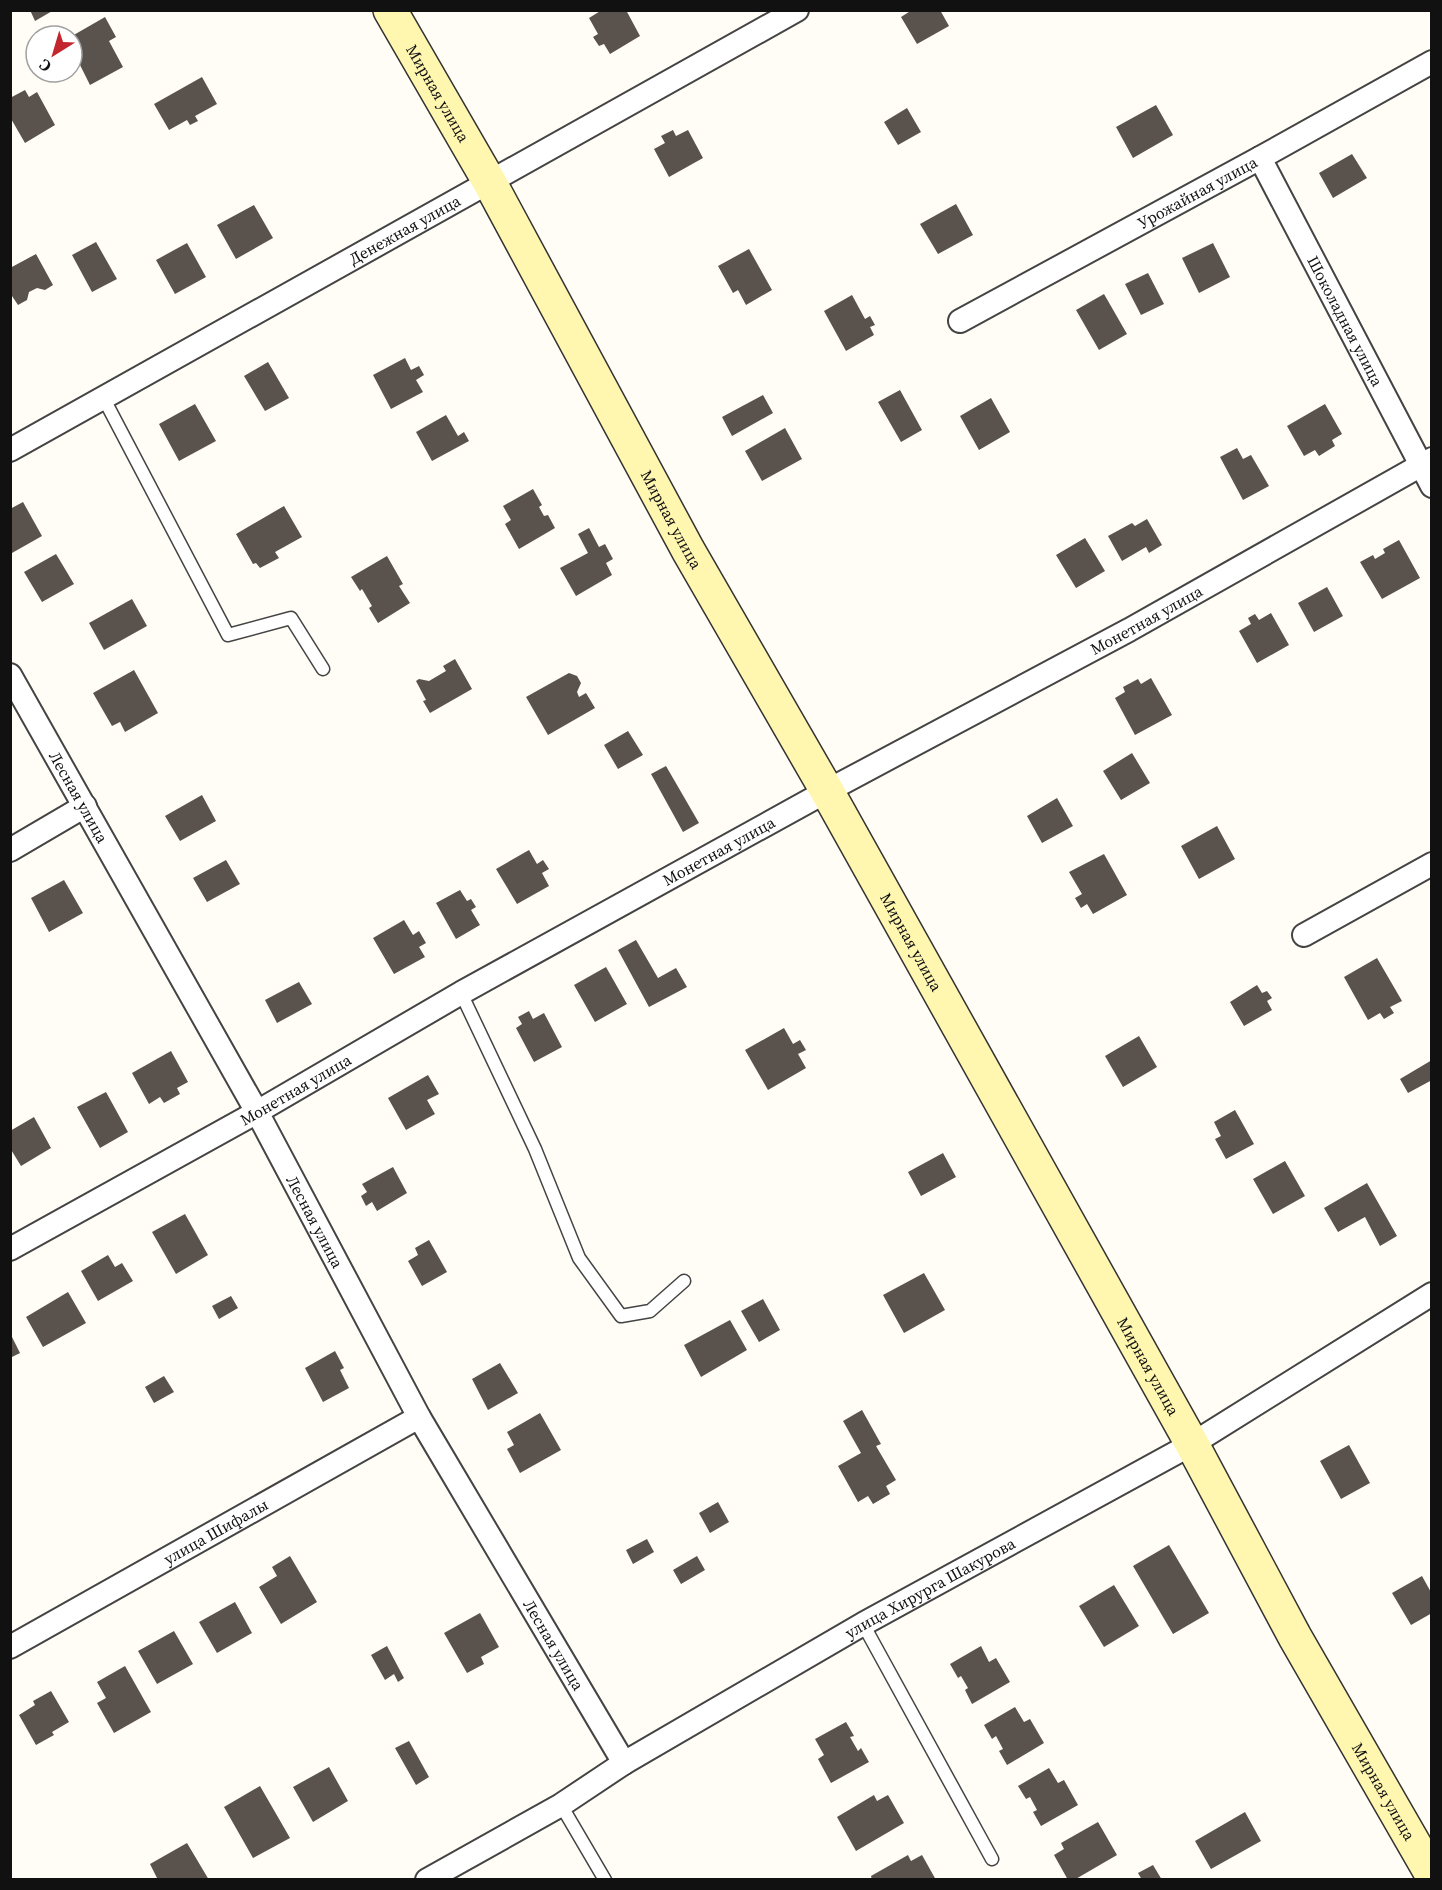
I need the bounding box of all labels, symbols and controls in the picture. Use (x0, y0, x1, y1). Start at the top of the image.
north arrow (24, 24, 84, 84)
street label: Мирная улица (401, 40, 475, 147)
text: С (34, 54, 56, 78)
street label: Урожайная улица (1133, 150, 1262, 234)
street label: Денежная улица (345, 189, 465, 270)
street label: Шоколадная улица (1302, 252, 1389, 391)
street label: Мирная улица (636, 466, 708, 574)
street label: Монетная улица (1086, 579, 1207, 660)
street label: Лесная улица (44, 747, 114, 848)
street label: Монетная улица (659, 810, 780, 891)
street label: Мирная улица (875, 889, 948, 996)
street label: Монетная улица (236, 1048, 356, 1130)
street label: Лесная улица (281, 1171, 349, 1273)
street label: Мирная улица (1112, 1313, 1185, 1420)
street label: улица Шифалы (159, 1493, 272, 1570)
street label: улица Хирурга Шакурова (841, 1531, 1020, 1643)
street label: Лесная улица (518, 1595, 590, 1695)
street label: Мирная улица (1347, 1738, 1421, 1845)

